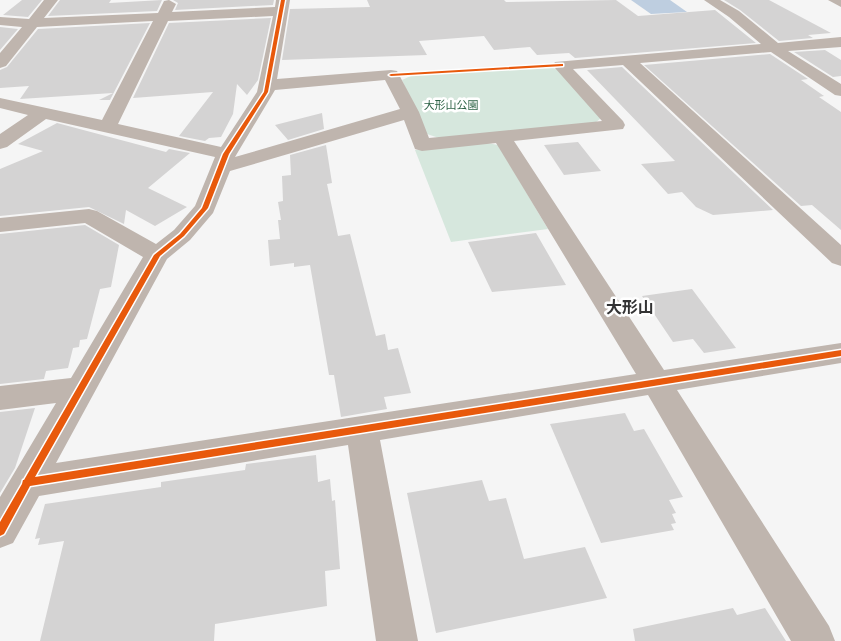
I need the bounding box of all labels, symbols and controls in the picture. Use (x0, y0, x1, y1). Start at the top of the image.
park label: 大形山公園 (424, 99, 479, 112)
district label: 大形山 (606, 298, 654, 317)

